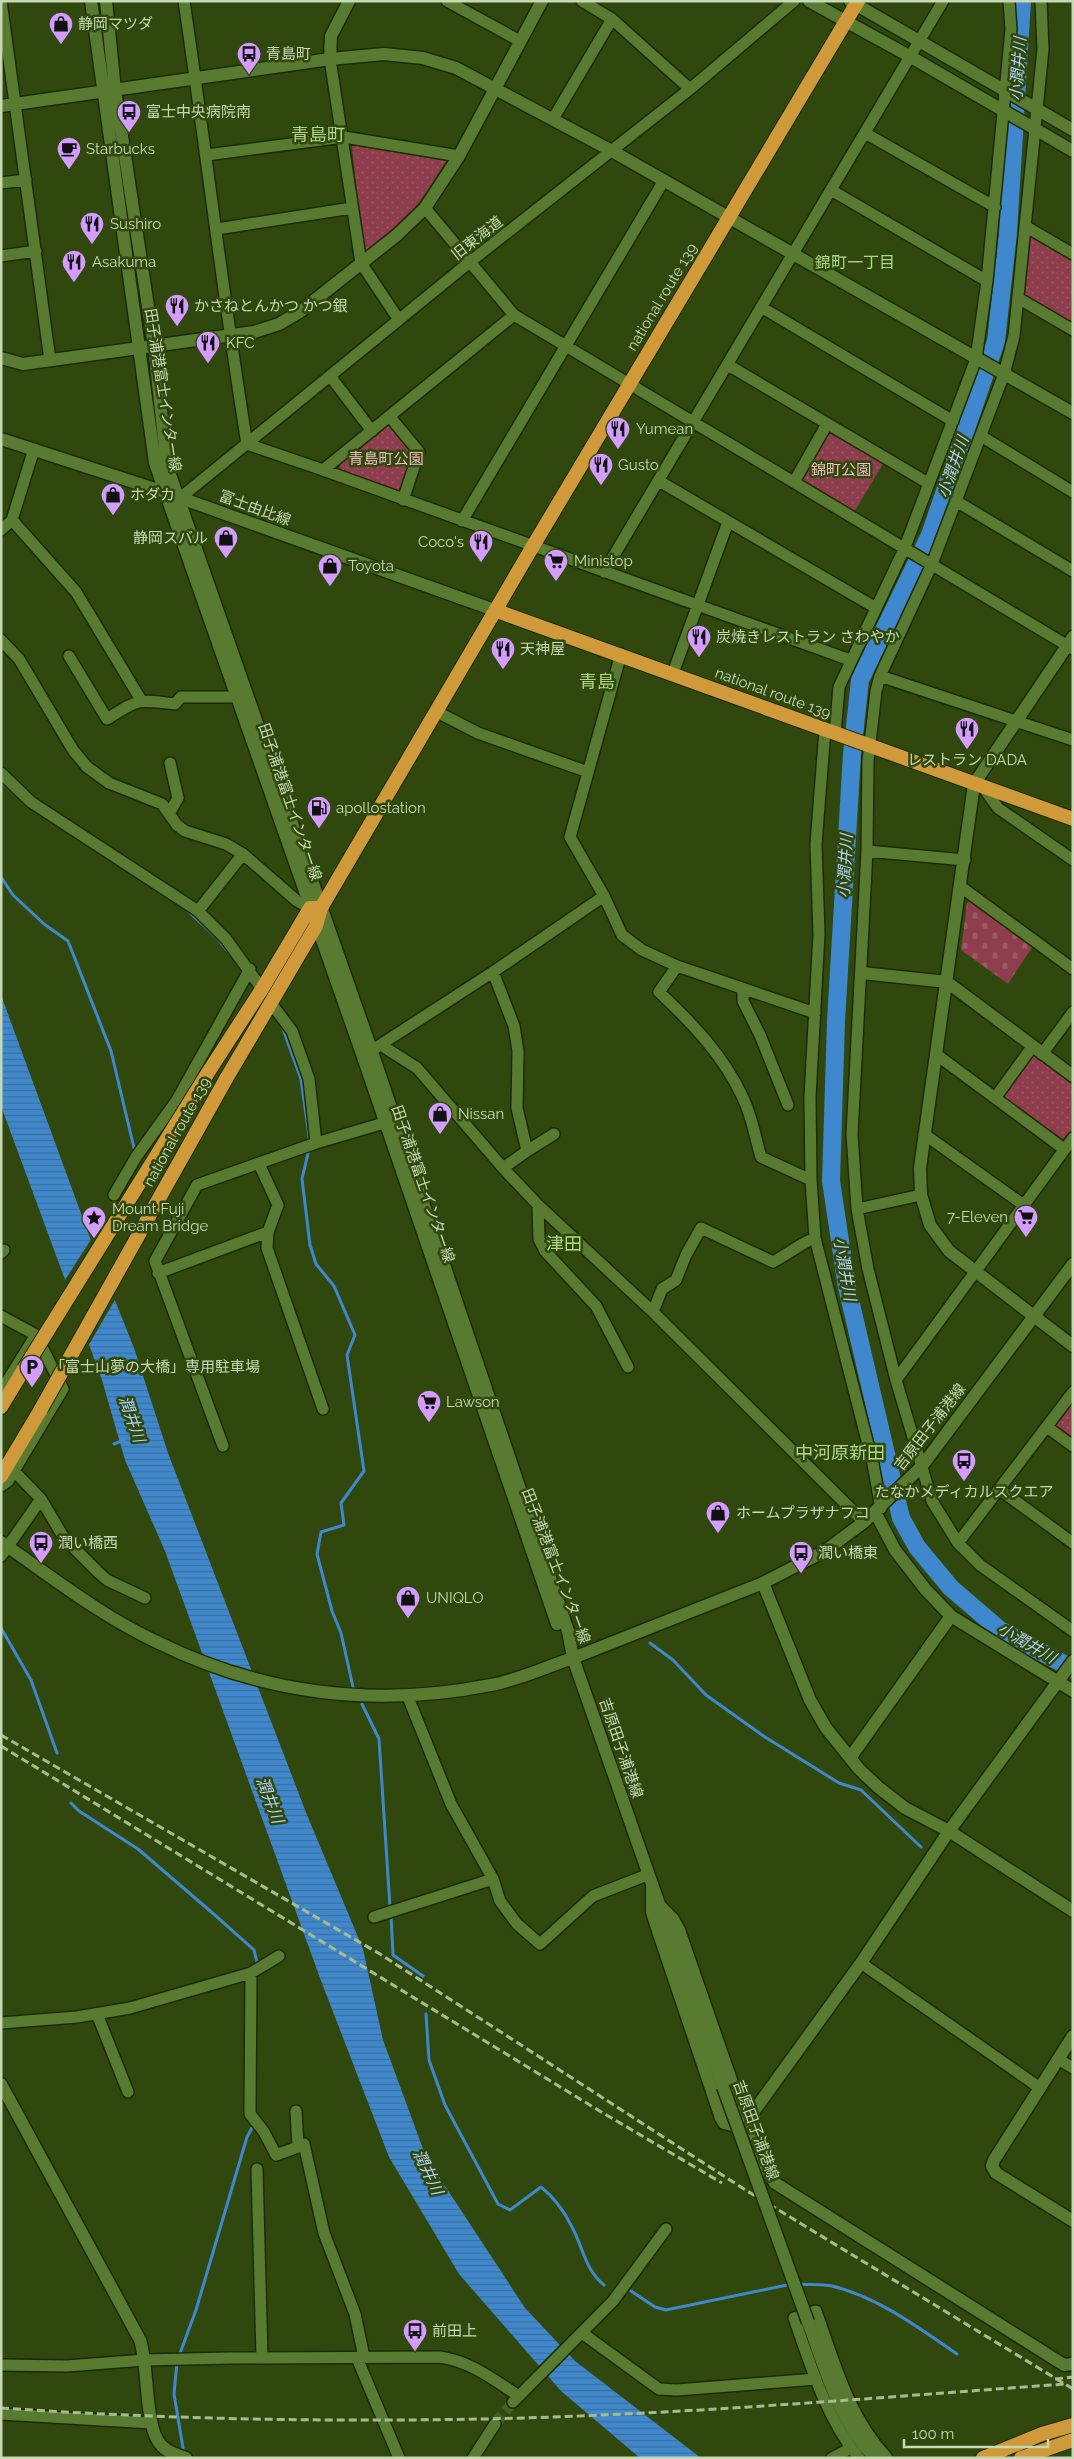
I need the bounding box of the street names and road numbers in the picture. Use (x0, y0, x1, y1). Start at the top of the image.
street label: 旧東海道 (448, 212, 506, 264)
street label: national route 139 (623, 240, 701, 354)
street label: 田子浦港富士インター線 (141, 307, 185, 473)
street label: 富士由比線 (217, 487, 293, 529)
street label: national route 139 (713, 664, 834, 722)
street label: 田子浦港富士インター線 (255, 721, 325, 883)
street label: national route 139 (140, 1074, 215, 1190)
street label: 田子浦港富士インター線 (388, 1103, 458, 1265)
street label: 吉原田子浦港線 (891, 1380, 969, 1474)
street label: 田子浦港富士インター線 (518, 1486, 594, 1646)
street label: 吉原田子浦港線 (595, 1695, 647, 1801)
street label: 吉原田子浦港線 (730, 2078, 782, 2182)

